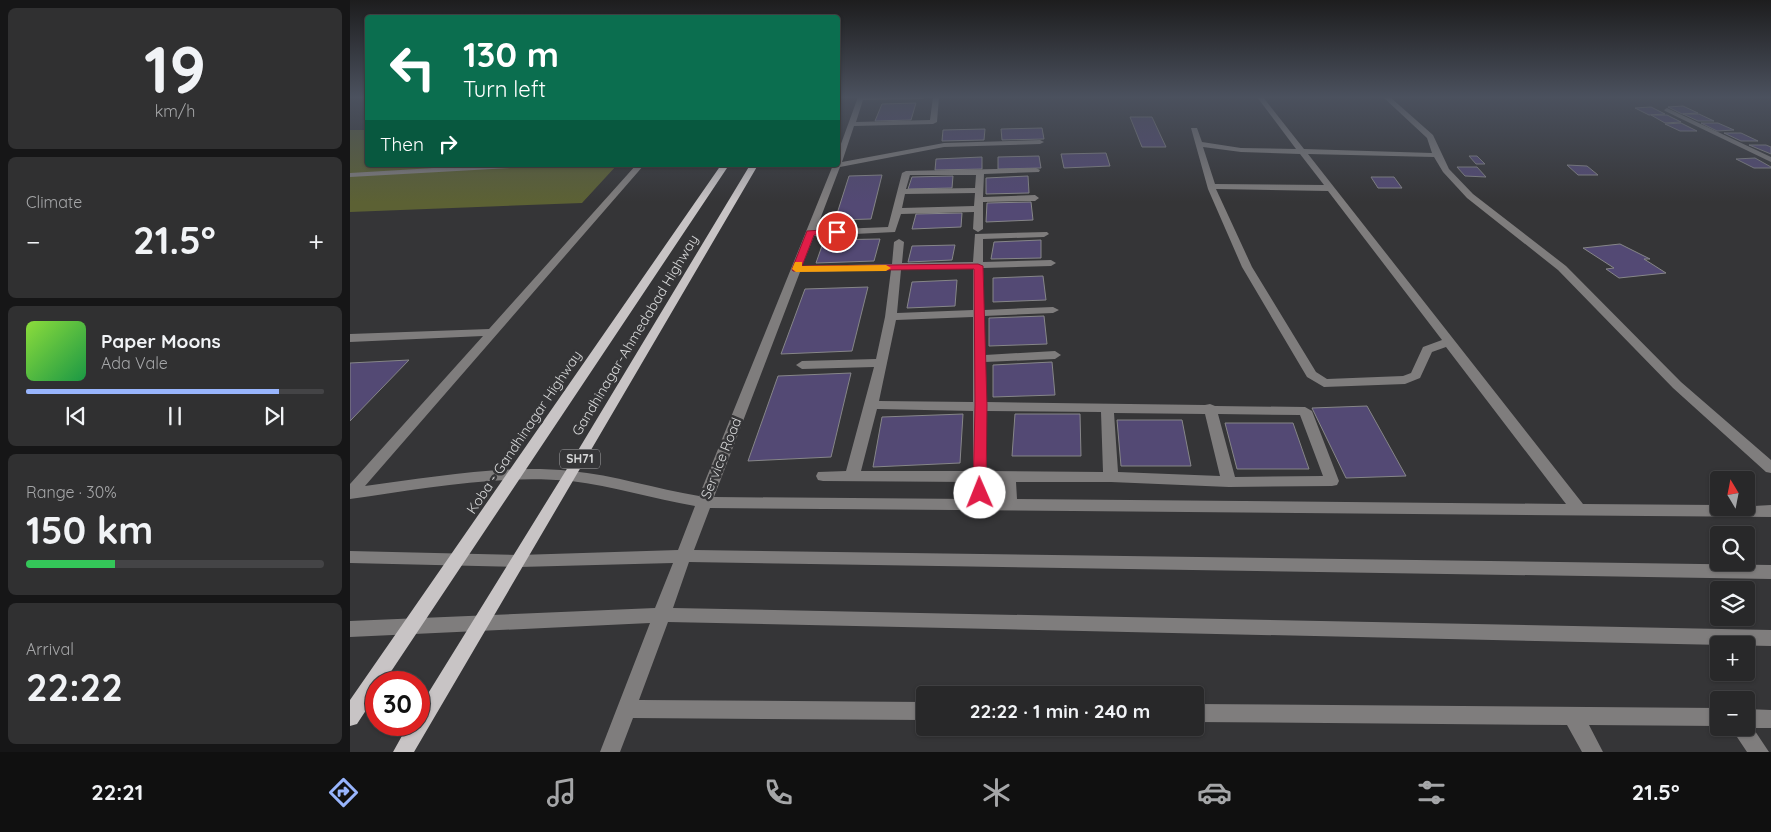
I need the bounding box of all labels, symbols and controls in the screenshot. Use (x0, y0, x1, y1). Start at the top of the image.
text: 19 (144, 28, 206, 109)
text: 130 m (463, 32, 559, 76)
icon: left (380, 35, 445, 100)
text: Turn left (463, 75, 546, 103)
text: km/h (155, 101, 195, 121)
icon: right (434, 130, 462, 158)
text: Then (380, 132, 424, 156)
text: Climate (26, 192, 82, 212)
pin (816, 211, 858, 253)
text: 21.5° (133, 216, 216, 264)
icon: arrive (823, 218, 851, 246)
text: − (26, 224, 41, 259)
text: + (308, 224, 324, 259)
street label: Gandhinagar-Ahmedabad Highway (568, 231, 702, 439)
text: Paper Moons (101, 329, 221, 353)
street label: Koba - Gandhinagar Highway (462, 347, 586, 517)
text: Ada Vale (101, 353, 168, 373)
icon: previous (62, 402, 90, 430)
icon: pause (161, 402, 189, 430)
icon: next (260, 402, 288, 430)
street label: Service Road (697, 415, 745, 501)
road number: SH71 (560, 449, 600, 468)
position arrow (953, 466, 1005, 518)
north arrow (1710, 471, 1755, 516)
map controls (1710, 471, 1755, 736)
text: Range · 30% (26, 482, 117, 502)
text: 150 km (26, 506, 153, 554)
button: search (1710, 526, 1755, 571)
button: layers (1710, 581, 1755, 626)
button: + (1710, 636, 1755, 681)
text: Arrival (26, 639, 74, 659)
text: 22:22 (26, 663, 123, 711)
speed limit sign: 30 (365, 671, 430, 736)
button: − (1710, 691, 1755, 736)
text: 22:22 · 1 min · 240 m (970, 699, 1150, 723)
icon: directions (326, 775, 361, 810)
icon: music (544, 775, 579, 810)
icon: phone (761, 775, 796, 810)
icon: climate (979, 775, 1014, 810)
icon: car (1197, 775, 1232, 810)
icon: filters (1414, 775, 1449, 810)
text: 22:21 (91, 778, 143, 806)
text: 21.5° (1632, 778, 1680, 806)

